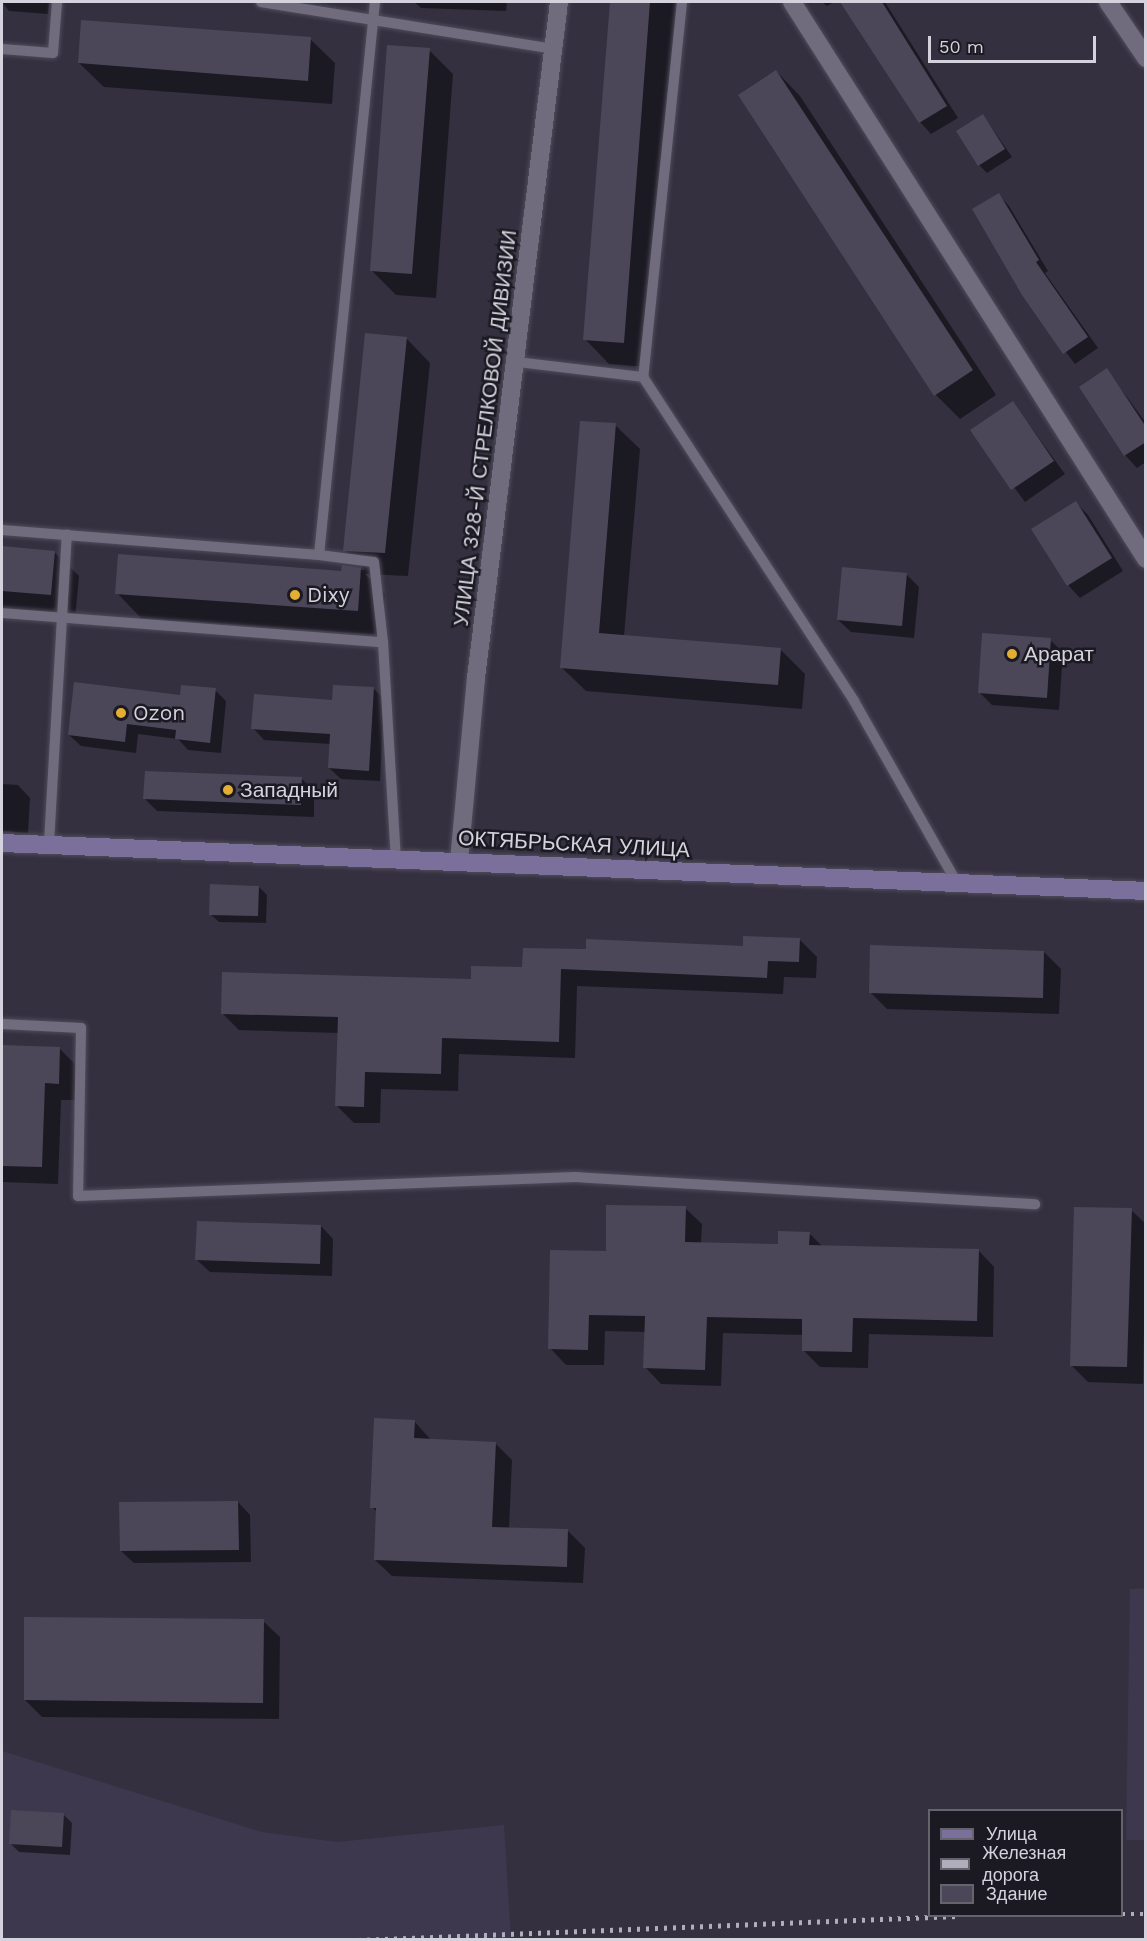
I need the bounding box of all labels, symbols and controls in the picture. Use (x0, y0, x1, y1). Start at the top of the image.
scale bar (931, 24, 1099, 62)
text: 50 m (939, 36, 984, 57)
street label: УЛИЦА 328-Й СТРЕЛКОВОЙ ДИВИЗИИ (448, 228, 522, 628)
place label: Dixy (307, 582, 350, 608)
marker: Dixy (288, 588, 302, 602)
place label: Арарат (1024, 641, 1094, 667)
marker: Арарат (1005, 647, 1019, 661)
place label: Ozon (133, 700, 185, 726)
marker: Ozon (114, 706, 128, 720)
place label: Западный (240, 777, 338, 803)
marker: Западный (221, 783, 235, 797)
street label: ОКТЯБРЬСКАЯ УЛИЦА (458, 825, 690, 863)
legend (928, 1809, 1123, 1917)
text: Улица (986, 1823, 1037, 1844)
text: Железная дорога (982, 1842, 1066, 1885)
text: Здание (986, 1883, 1047, 1904)

